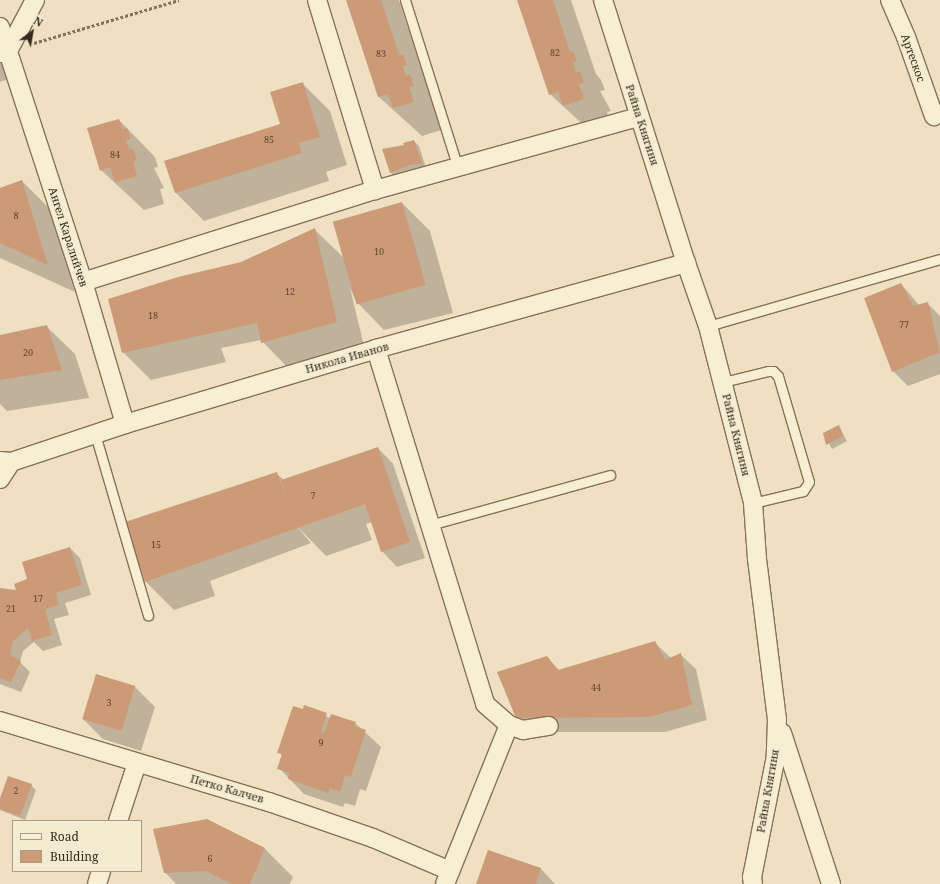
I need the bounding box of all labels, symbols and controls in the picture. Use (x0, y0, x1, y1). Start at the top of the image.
north arrow (12, 12, 52, 52)
text: N (31, 13, 46, 30)
street label: Артескос (898, 32, 928, 84)
house number: 82 (550, 48, 560, 58)
house number: 83 (376, 49, 386, 59)
street label: Райна Княгиня (623, 83, 661, 167)
house number: 85 (264, 135, 274, 145)
house number: 84 (110, 150, 120, 160)
street label: Ангел Каралийчев (46, 186, 90, 288)
house number: 8 (13, 211, 19, 221)
house number: 10 (374, 247, 384, 257)
house number: 12 (285, 287, 295, 297)
house number: 18 (148, 311, 158, 321)
house number: 77 (899, 320, 909, 330)
street label: Никола Иванов (304, 340, 390, 376)
house number: 20 (23, 348, 33, 358)
street label: Райна Княгиня (719, 392, 753, 478)
house number: 7 (310, 491, 316, 501)
house number: 15 (151, 540, 161, 550)
house number: 17 (33, 594, 43, 604)
house number: 21 (6, 604, 16, 614)
house number: 44 (591, 683, 601, 693)
house number: 3 (106, 698, 112, 708)
house number: 9 (318, 738, 324, 748)
street label: Райна Княгиня (754, 748, 782, 834)
street label: Петко Калчев (189, 772, 265, 806)
house number: 2 (13, 786, 19, 796)
legend (12, 820, 142, 872)
text: Road (50, 828, 79, 845)
text: Building (50, 848, 98, 865)
house number: 6 (207, 854, 213, 864)

